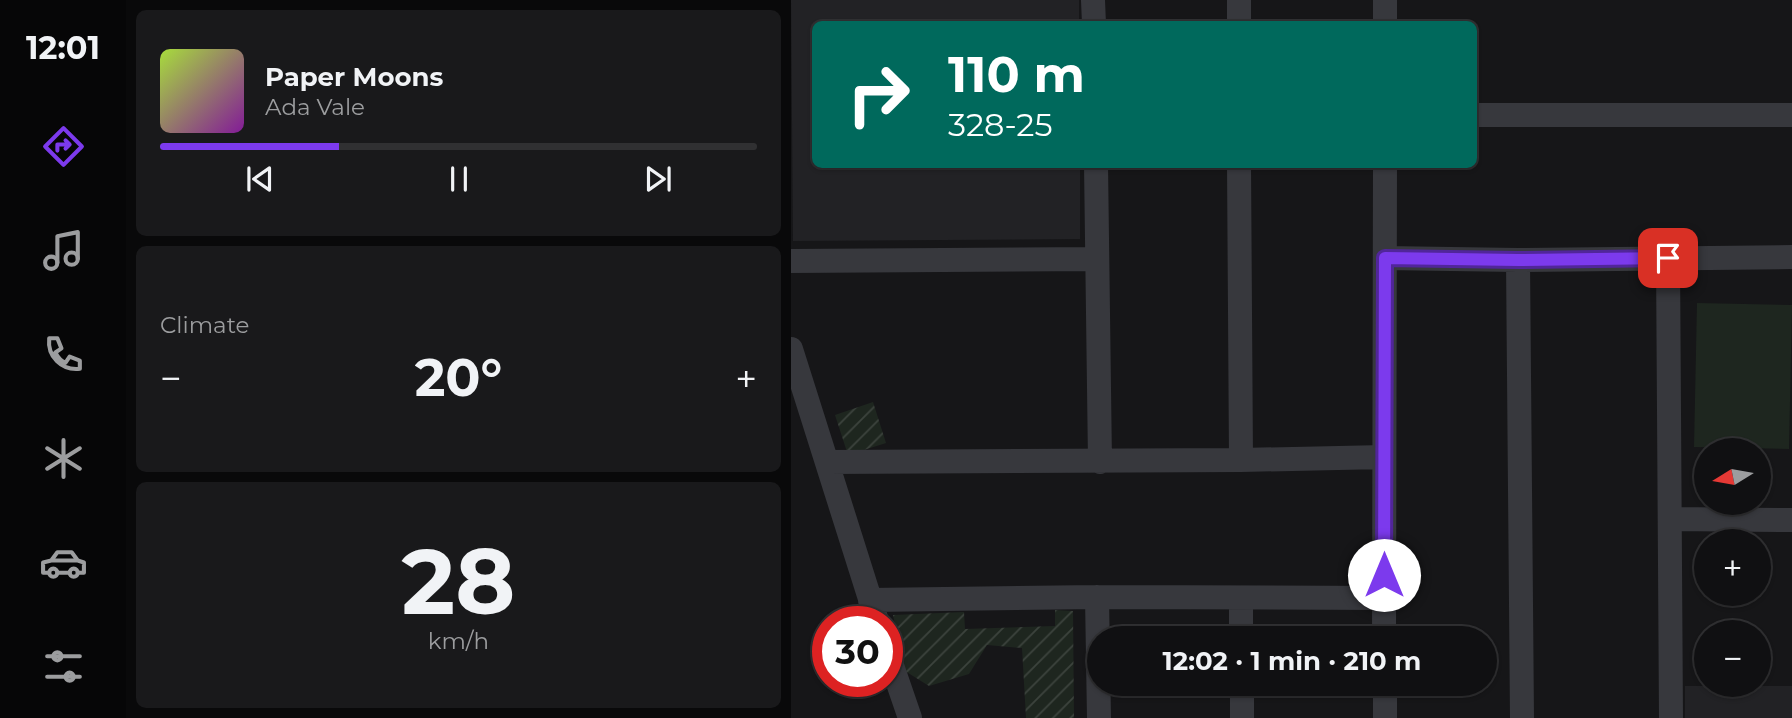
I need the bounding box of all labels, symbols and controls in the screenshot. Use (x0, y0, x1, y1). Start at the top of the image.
text: 12:01 (26, 28, 100, 67)
text: 110 m (948, 45, 1085, 104)
icon: right (833, 49, 924, 140)
text: Paper Moons (265, 61, 443, 93)
text: Ada Vale (265, 93, 365, 121)
text: 328-25 (948, 105, 1053, 144)
icon: directions (39, 122, 88, 171)
icon: previous (241, 160, 279, 198)
icon: pause (440, 160, 478, 198)
icon: next (639, 160, 677, 198)
icon: music (39, 226, 88, 275)
pin (1638, 228, 1698, 288)
icon: arrive (1649, 239, 1687, 277)
text: Climate (160, 311, 249, 339)
icon: phone (39, 330, 88, 379)
text: 20° (415, 346, 502, 409)
text: − (160, 355, 182, 402)
text: + (735, 355, 757, 402)
icon: climate (39, 434, 88, 483)
north arrow (1694, 438, 1771, 514)
map controls (1694, 438, 1771, 697)
text: 28 (402, 526, 515, 637)
button: + (1694, 529, 1771, 606)
icon: car (39, 538, 88, 587)
position arrow (1347, 538, 1421, 612)
speed limit sign: 30 (812, 606, 903, 697)
button: − (1694, 620, 1771, 697)
text: km/h (428, 627, 489, 655)
icon: filters (39, 642, 88, 691)
text: 12:02 · 1 min · 210 m (1163, 645, 1421, 677)

